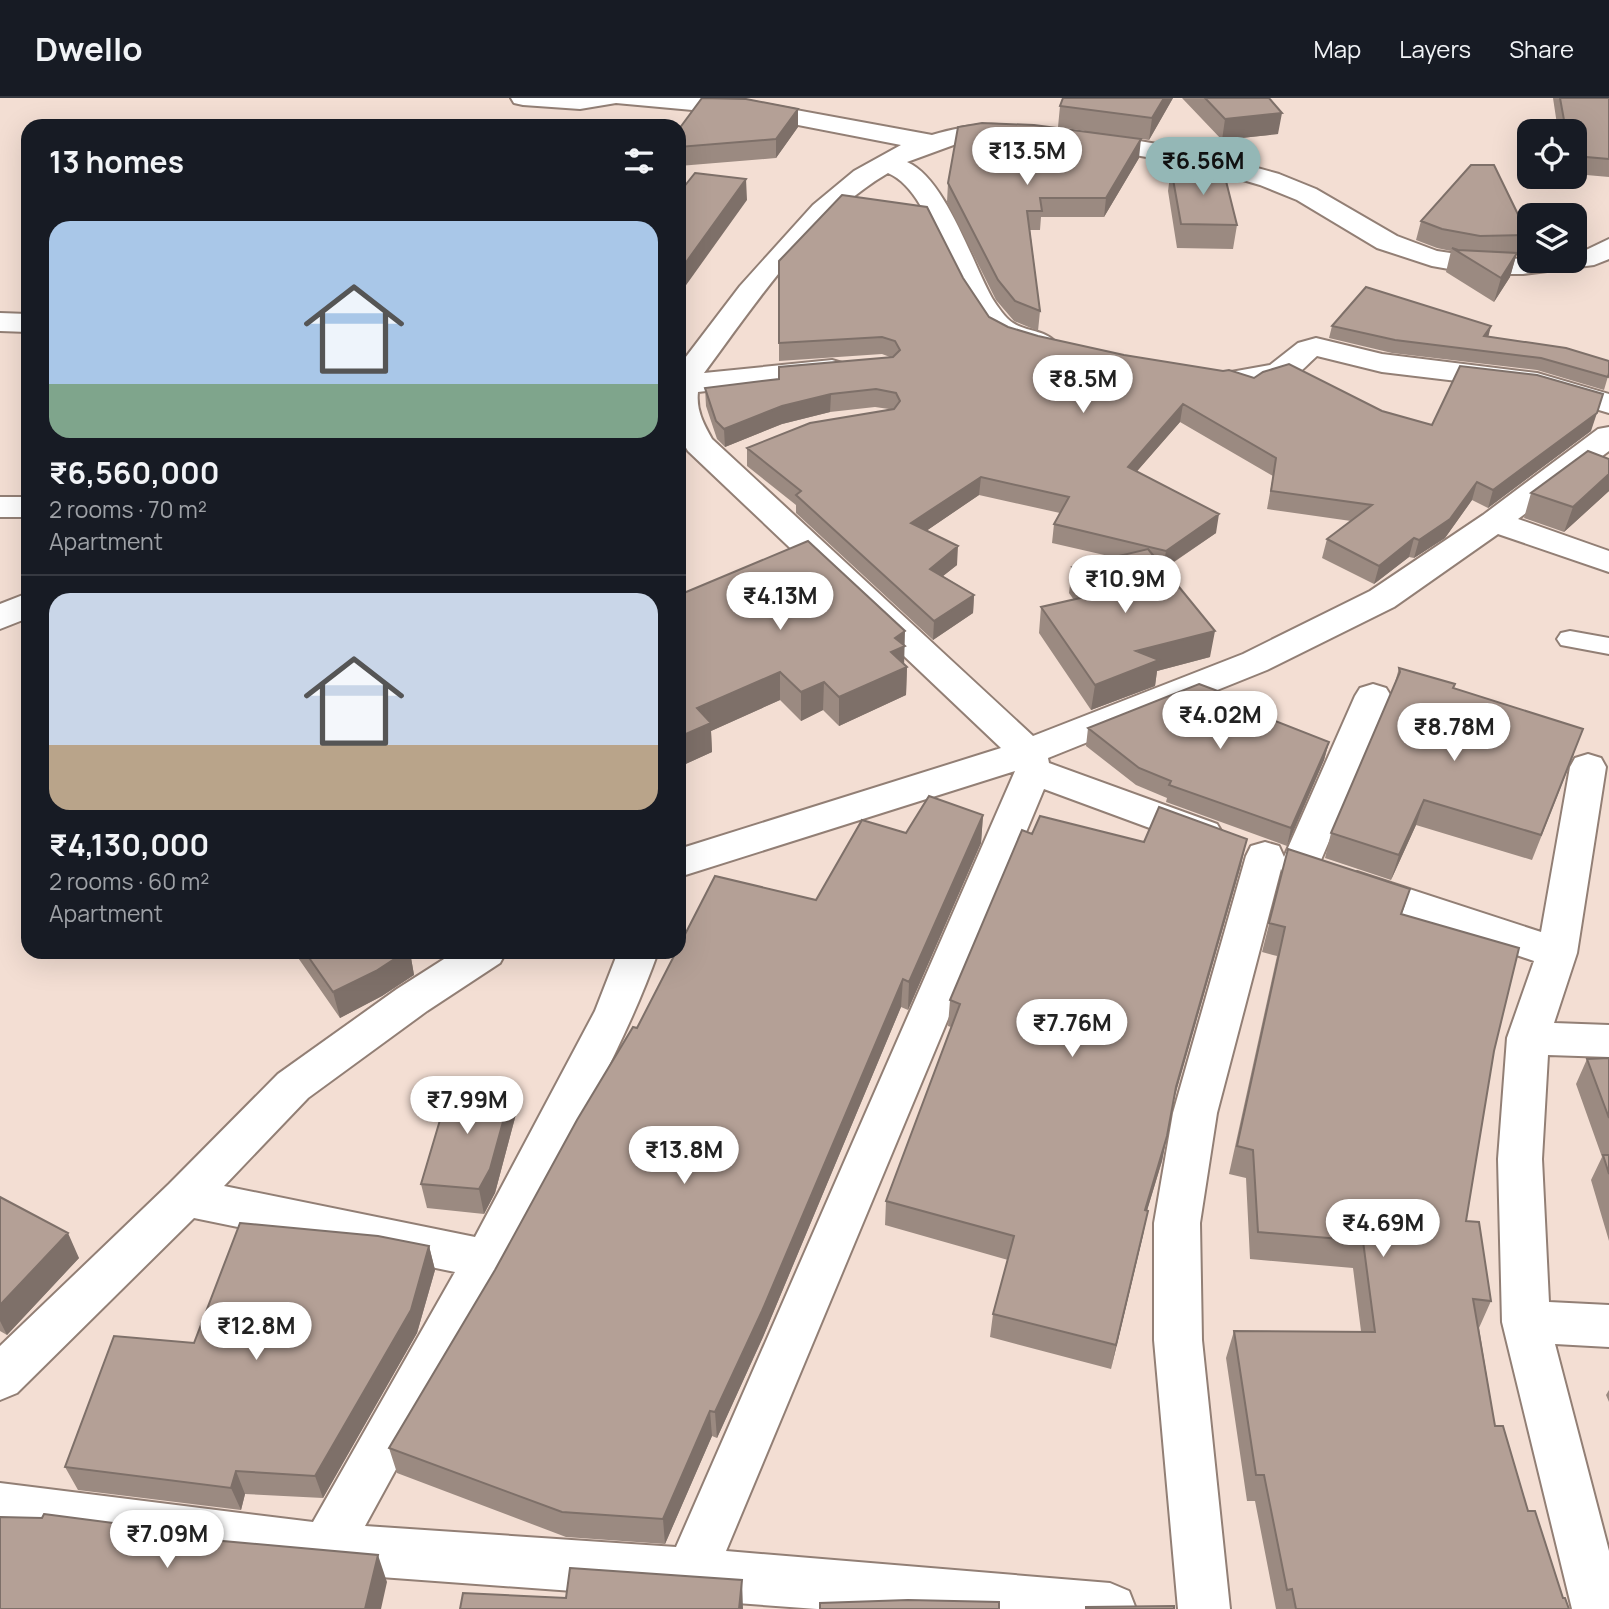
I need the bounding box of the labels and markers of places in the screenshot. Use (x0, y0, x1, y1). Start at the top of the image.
pin: ₹13.5M (970, 127, 1084, 187)
pin: ₹6.56M (1146, 138, 1260, 197)
pin: ₹8.5M (1034, 356, 1132, 415)
pin: ₹10.9M (1068, 556, 1182, 615)
pin: ₹4.13M (723, 573, 837, 632)
pin: ₹4.02M (1163, 692, 1277, 751)
pin: ₹8.78M (1397, 704, 1511, 763)
pin: ₹7.76M (1015, 1000, 1129, 1059)
pin: ₹7.99M (410, 1076, 524, 1136)
pin: ₹13.8M (627, 1126, 741, 1186)
pin: ₹4.69M (1326, 1200, 1440, 1259)
pin: ₹12.8M (199, 1302, 313, 1362)
pin: ₹7.09M (110, 1510, 224, 1570)

